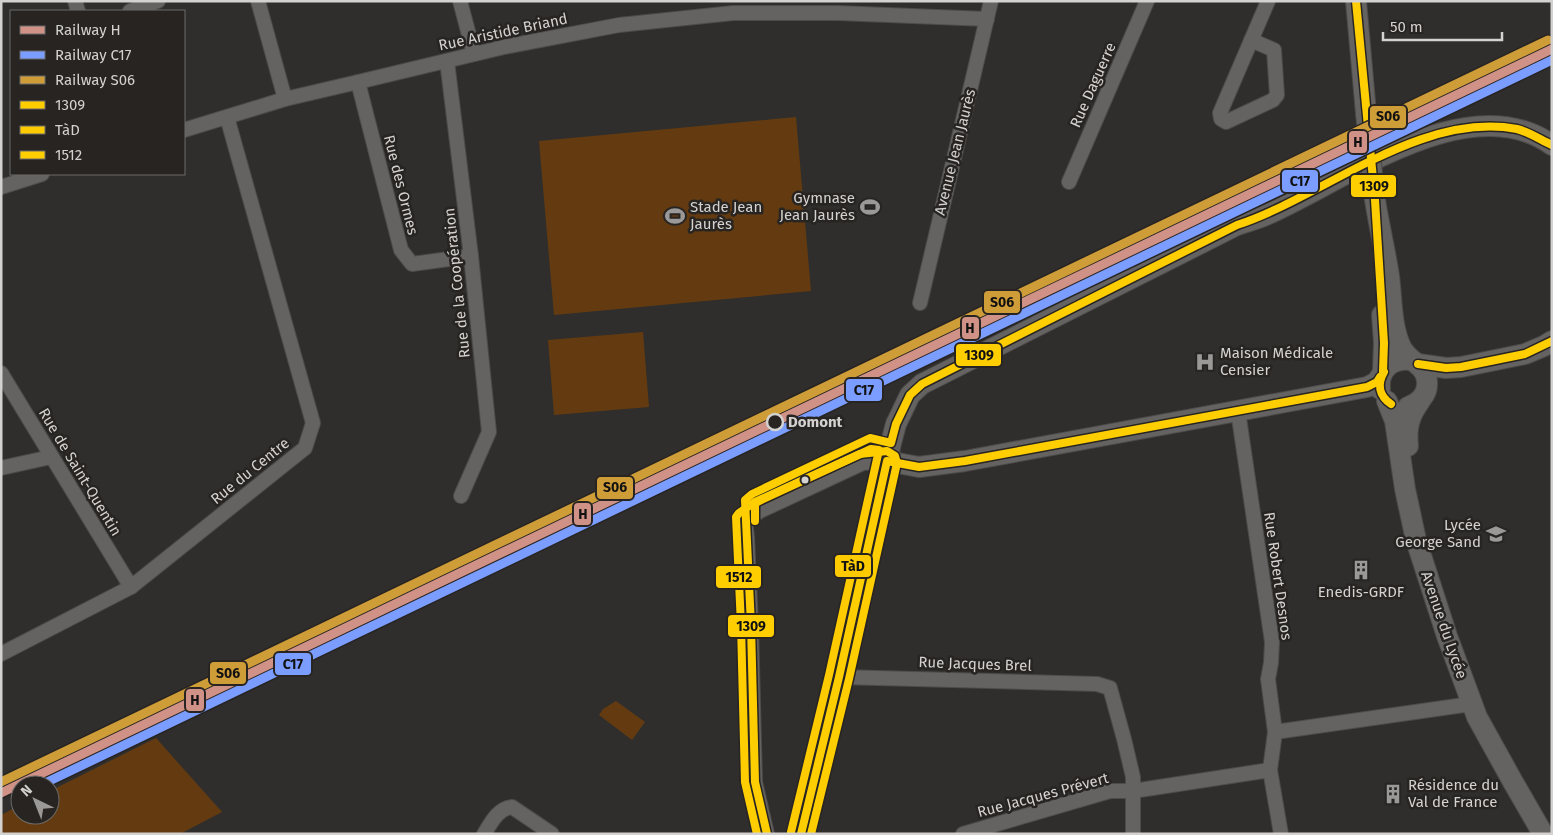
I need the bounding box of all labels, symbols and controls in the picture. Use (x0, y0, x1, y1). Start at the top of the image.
legend (10, 10, 185, 175)
street label: Rue Aristide Briand (437, 10, 569, 54)
scale bar (1383, 10, 1502, 42)
text: 50 m (1390, 18, 1423, 36)
text: Railway H (55, 21, 121, 39)
street label: Rue Daguerre (1066, 40, 1120, 130)
text: Railway C17 (55, 46, 132, 64)
text: Railway S06 (55, 71, 135, 89)
street label: Avenue Jean Jaurès (931, 87, 979, 217)
text: 1309 (55, 96, 85, 114)
line badge: S06 (1369, 105, 1407, 129)
text: S06 (1376, 108, 1400, 125)
text: TàD (55, 121, 80, 139)
line badge: H (1348, 130, 1368, 154)
street label: Rue des Ormes (380, 133, 422, 237)
text: H (1353, 134, 1363, 151)
text: 1512 (55, 146, 82, 164)
line badge: C17 (1281, 169, 1319, 193)
text: C17 (1290, 173, 1311, 190)
line badge: 1309 (1350, 174, 1397, 198)
text: 1309 (1359, 178, 1389, 195)
place label: Gymnase Jean Jaurès (779, 189, 855, 224)
sports icon: Gymnase Jean Jaurès (859, 196, 881, 218)
place label: Stade Jean Jaurès (690, 198, 762, 233)
sports icon: Stade Jean Jaurès (664, 205, 686, 227)
street label: Rue de la Coopération (440, 207, 474, 359)
line badge: S06 (983, 290, 1021, 314)
text: S06 (990, 294, 1014, 311)
line badge: H (961, 316, 980, 340)
text: H (965, 320, 975, 337)
line badge: 1309 (955, 343, 1002, 367)
place label: Maison Médicale Censier (1220, 344, 1333, 379)
text: 1309 (964, 347, 994, 364)
hospital icon: Maison Médicale Censier (1194, 351, 1216, 373)
line badge: C17 (845, 378, 883, 402)
text: C17 (854, 382, 875, 399)
street label: Rue de Saint-Quentin (35, 405, 125, 539)
marker: Domont (766, 413, 784, 431)
place label: Domont (788, 413, 843, 431)
street label: Rue du Centre (207, 434, 293, 508)
unlabelled marker (800, 475, 810, 485)
line badge: S06 (596, 476, 634, 500)
text: S06 (603, 479, 627, 496)
line badge: H (573, 502, 592, 526)
text: H (578, 506, 588, 523)
street label: Rue Robert Desnos (1260, 511, 1296, 641)
place label: Lycée George Sand (1395, 516, 1481, 551)
school or university icon: Lycée George Sand (1485, 523, 1507, 545)
line badge: TàD (834, 554, 872, 578)
text: TàD (841, 558, 865, 575)
building icon: Enedis-GRDF (1350, 559, 1372, 581)
line badge: 1512 (715, 565, 762, 589)
text: 1512 (726, 569, 752, 586)
street label: Avenue du Lycée (1417, 569, 1471, 681)
place label: Enedis-GRDF (1318, 583, 1404, 601)
line badge: 1309 (727, 614, 775, 638)
text: 1309 (736, 618, 766, 635)
line badge: C17 (274, 652, 312, 676)
street label: Rue Jacques Brel (918, 653, 1033, 675)
text: C17 (283, 656, 304, 673)
line badge: S06 (209, 661, 247, 685)
text: S06 (216, 665, 240, 682)
line badge: H (185, 688, 205, 712)
text: H (190, 692, 200, 709)
street label: Rue Jacques Prévert (975, 769, 1111, 821)
north arrow (10, 775, 60, 825)
place label: Résidence du Val de France (1408, 776, 1499, 811)
text: N (17, 781, 36, 800)
building icon: Résidence du Val de France (1382, 783, 1404, 805)

